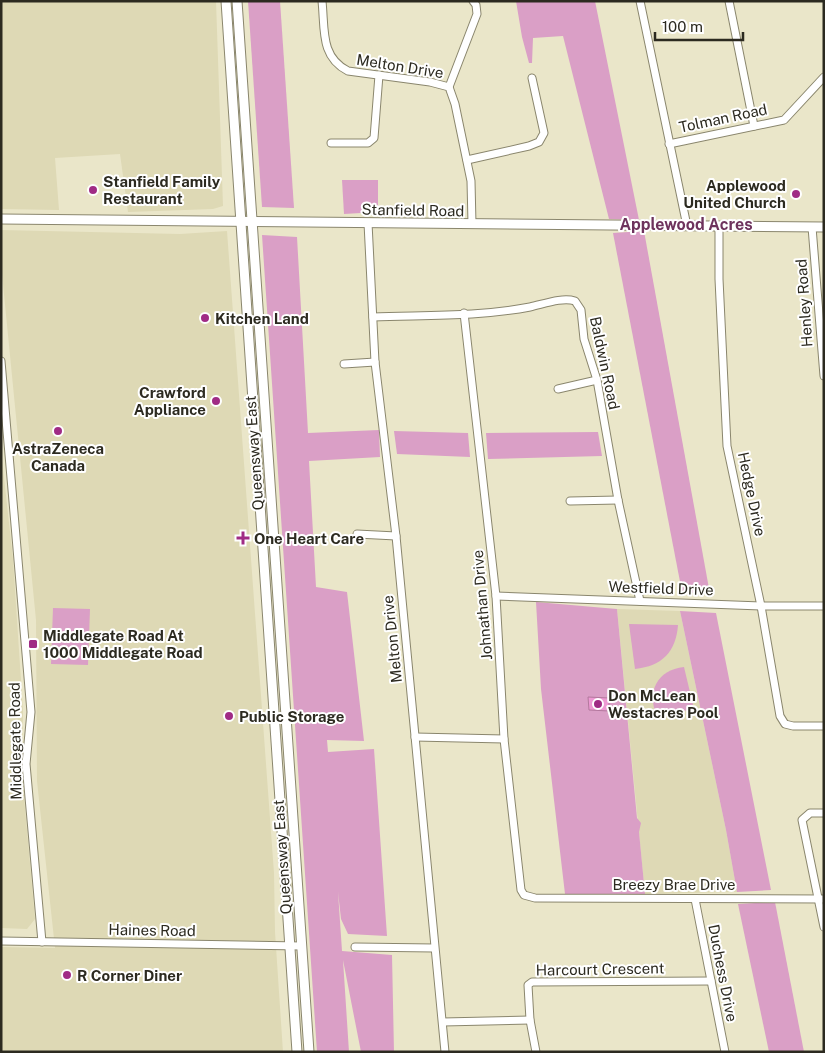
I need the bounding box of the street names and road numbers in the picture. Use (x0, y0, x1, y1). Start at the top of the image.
street label: Melton Drive (355, 51, 445, 81)
street label: Tolman Road (677, 100, 769, 136)
street label: Stanfield Road (362, 201, 464, 219)
street label: Henley Road (792, 258, 816, 348)
street label: Baldwin Road (587, 315, 623, 411)
street label: Queensway East (242, 395, 266, 511)
street label: Hedge Drive (735, 450, 769, 538)
street label: Johnathan Drive (469, 549, 495, 661)
street label: Westfield Drive (608, 578, 714, 598)
street label: Melton Drive (379, 594, 405, 684)
street label: Middlegate Road (5, 682, 25, 800)
street label: Queensway East (270, 799, 294, 915)
street label: Breezy Brae Drive (612, 876, 736, 893)
street label: Haines Road (108, 921, 196, 939)
street label: Duchess Drive (705, 923, 741, 1023)
street label: Harcourt Crescent (535, 959, 665, 979)

